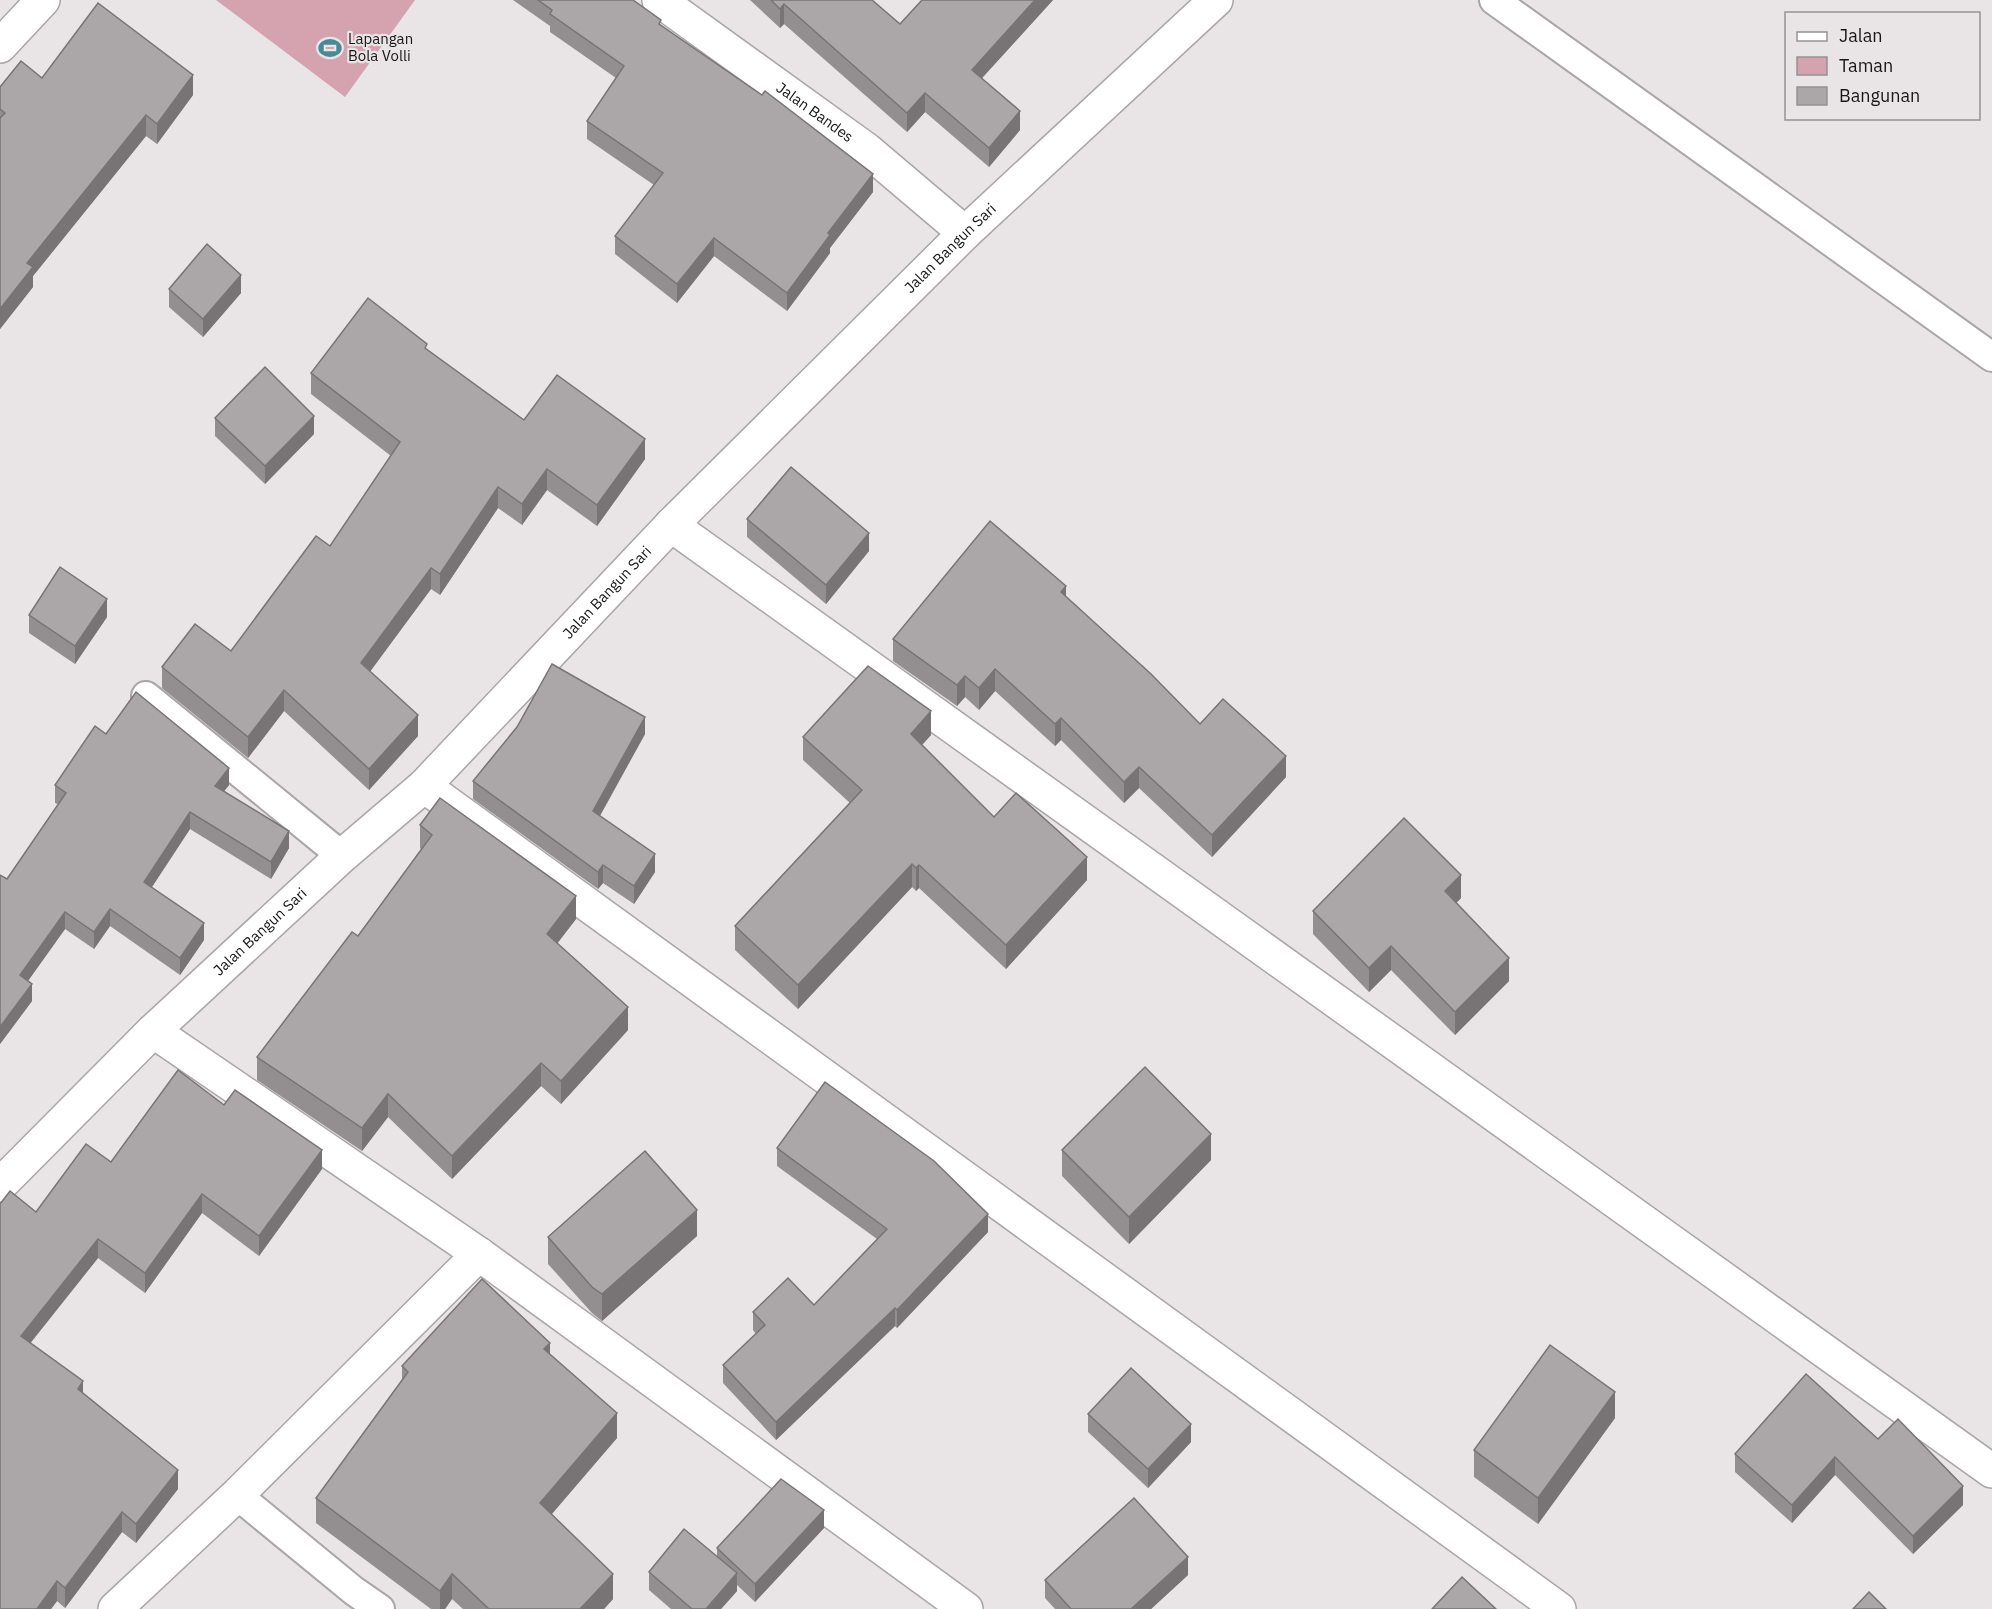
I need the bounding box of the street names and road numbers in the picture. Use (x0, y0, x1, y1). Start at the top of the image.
street label: Jalan Bandes (773, 78, 857, 146)
street label: Jalan Bangun Sari (900, 199, 1000, 297)
street label: Jalan Bangun Sari (558, 542, 655, 642)
street label: Jalan Bangun Sari (209, 884, 310, 979)

